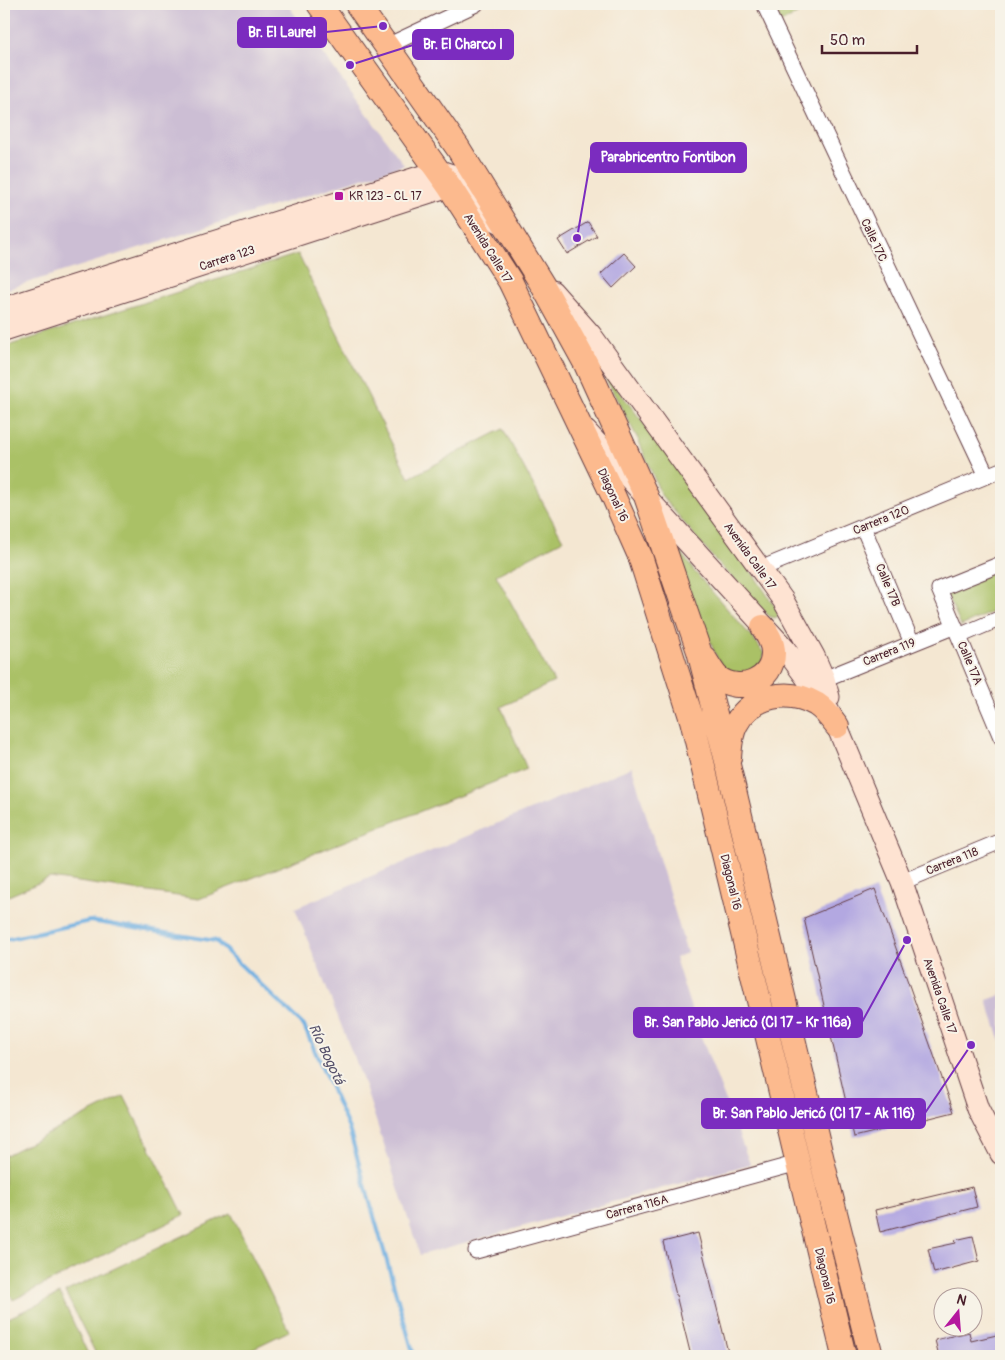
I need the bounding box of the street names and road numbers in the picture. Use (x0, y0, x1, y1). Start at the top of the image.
street label: Avenida Calle 17 (460, 211, 515, 286)
street label: Calle 17C (857, 216, 890, 264)
street label: Carrera 123 (198, 242, 257, 274)
street label: Diagonal 16 (594, 466, 631, 524)
street label: Carrera 120 (851, 502, 911, 539)
street label: Avenida Calle 17 (720, 520, 779, 593)
street label: Calle 17B (872, 562, 903, 609)
street label: Carrera 119 (861, 635, 918, 670)
street label: Calle 17A (954, 639, 986, 688)
street label: Carrera 118 (924, 844, 981, 879)
street label: Diagonal 16 (716, 853, 745, 912)
street label: Avenida Calle 17 (920, 956, 960, 1037)
street label: Carrera 116A (604, 1192, 670, 1223)
street label: Diagonal 16 (811, 1247, 838, 1306)

